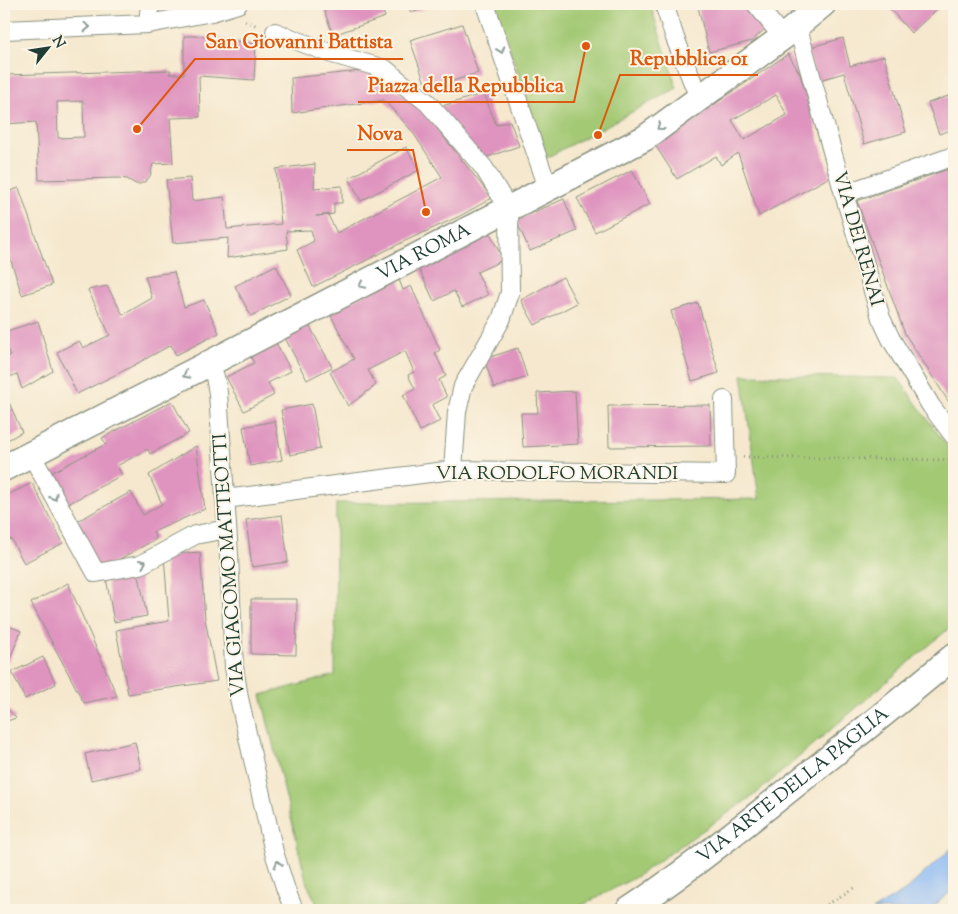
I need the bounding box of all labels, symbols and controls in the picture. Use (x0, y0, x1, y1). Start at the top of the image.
one-way arrow (84, 21, 92, 32)
north arrow (22, 22, 72, 72)
callout: San Giovanni Battista (195, 24, 403, 59)
text: San Giovanni Battista (205, 29, 394, 58)
text: N (46, 33, 69, 52)
callout: Repubblica 01 (620, 40, 758, 75)
one-way arrow (495, 45, 505, 54)
text: Repubblica 01 (630, 46, 748, 75)
callout: Piazza della Repubblica (358, 67, 574, 102)
text: Piazza della Repubblica (368, 73, 565, 102)
callout: Nova (347, 115, 413, 150)
text: Nova (357, 121, 404, 150)
one-way arrow (656, 121, 666, 130)
street label: VIA DEI RENAI (825, 168, 889, 310)
street label: VIA ROMA (372, 216, 476, 288)
one-way arrow (358, 279, 367, 289)
one-way arrow (182, 369, 191, 379)
street label: VIA GIACOMO MATTEOTTI (207, 432, 253, 698)
street label: VIA RODOLFO MORANDI (436, 461, 678, 488)
one-way arrow (48, 491, 58, 500)
one-way arrow (138, 558, 147, 569)
street label: VIA ARTE DELLA PAGLIA (691, 701, 895, 870)
one-way arrow (274, 861, 284, 869)

